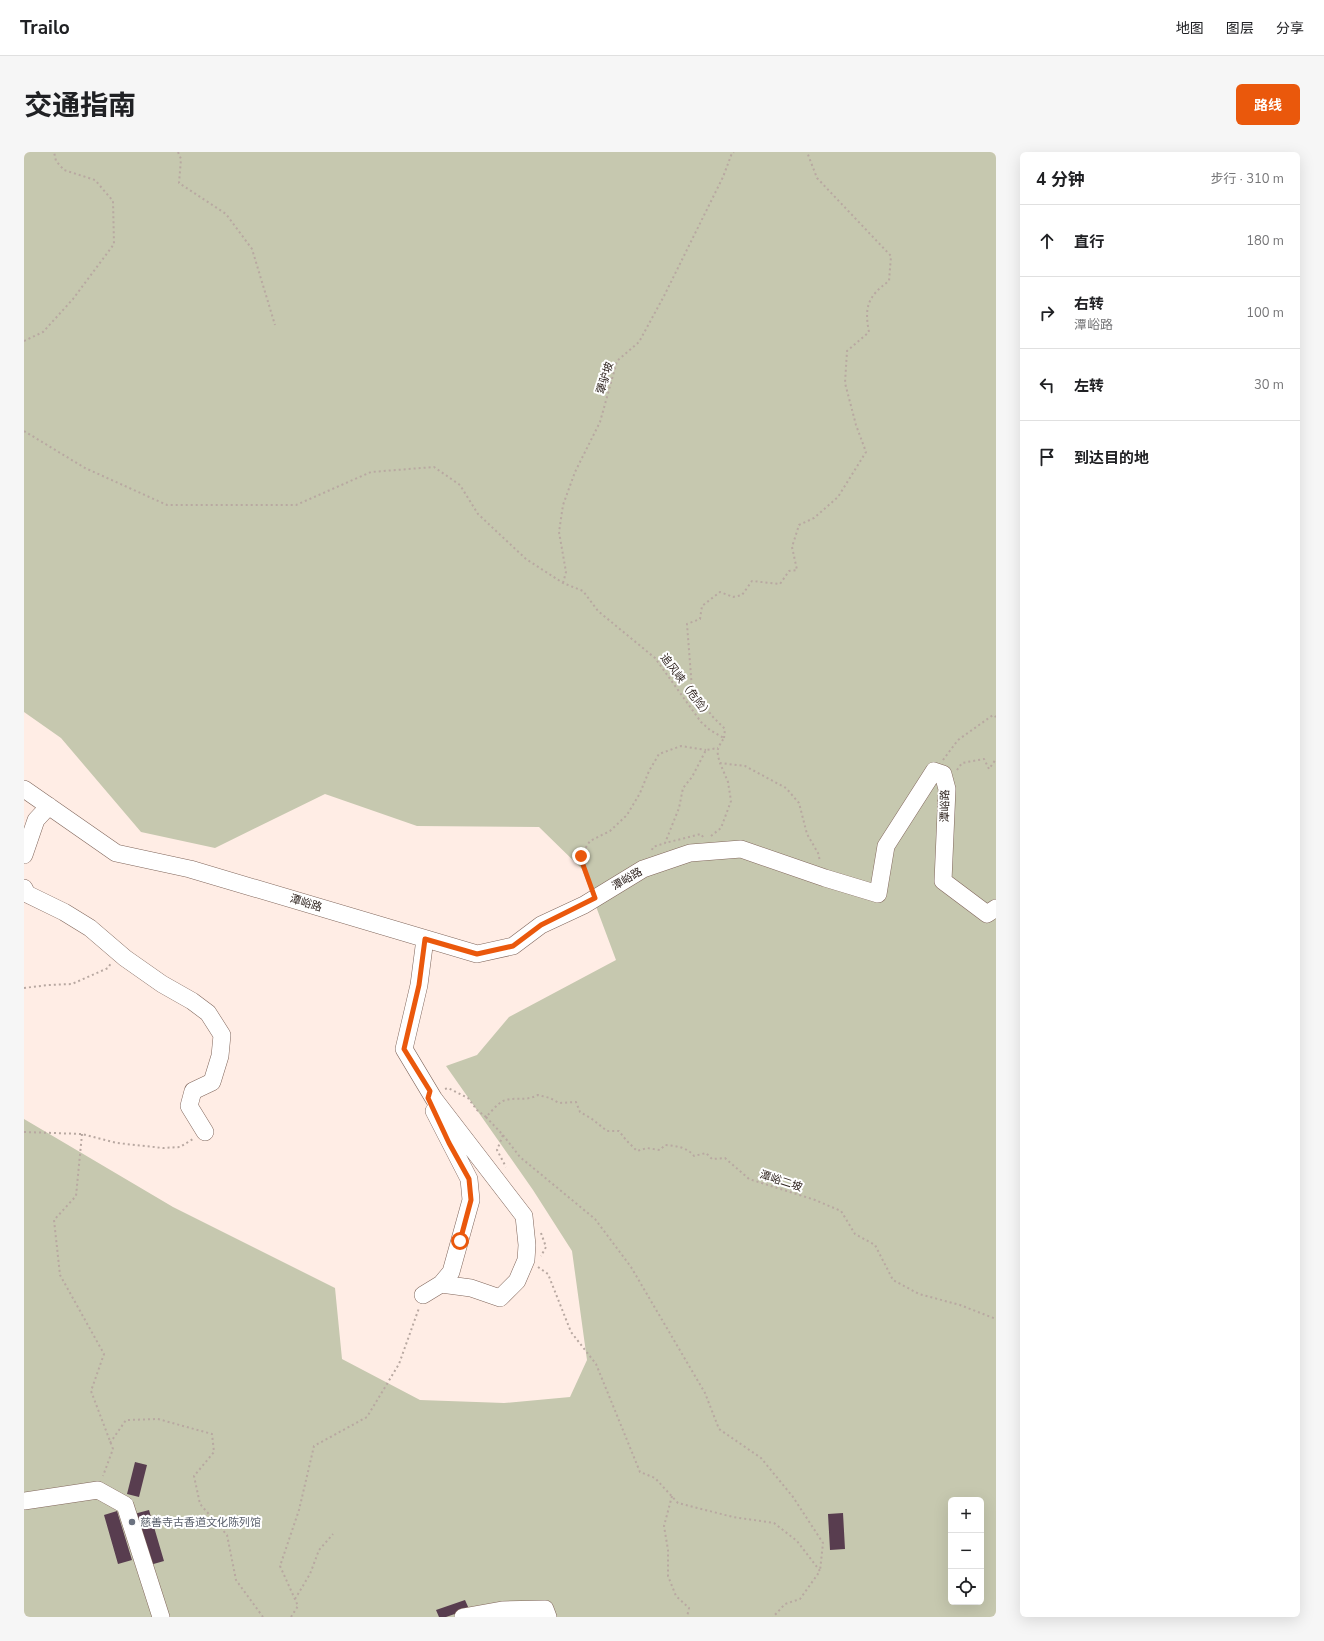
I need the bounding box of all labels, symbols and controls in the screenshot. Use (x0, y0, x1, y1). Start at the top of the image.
text: Trailo (20, 15, 70, 41)
text: 地图 (1176, 19, 1204, 38)
text: 图层 (1226, 19, 1254, 38)
text: 分享 (1276, 19, 1304, 38)
button: 路线 (1236, 84, 1300, 125)
text: 交通指南 (24, 87, 136, 125)
text: 4 分钟 (1036, 168, 1085, 191)
text: 步行 · 310 m (1210, 170, 1284, 188)
icon: ahead (1036, 230, 1058, 252)
text: 直行 (1074, 232, 1104, 252)
text: 180 m (1246, 232, 1284, 250)
text: 右转 (1074, 294, 1104, 314)
icon: right (1036, 302, 1058, 324)
text: 100 m (1246, 304, 1284, 322)
text: 潭峪路 (1074, 316, 1113, 334)
street label: 犟驴坡 (593, 360, 617, 396)
icon: left (1036, 374, 1058, 396)
text: 左转 (1074, 376, 1104, 396)
text: 30 m (1254, 376, 1284, 394)
icon: arrive (1036, 446, 1058, 468)
text: 到达目的地 (1074, 448, 1149, 468)
street label: 追风峡（危险） (657, 651, 715, 721)
street label: 潭峪路 (937, 789, 953, 823)
route end (572, 847, 590, 865)
street label: 潭峪路 (609, 864, 645, 894)
street label: 潭峪路 (288, 891, 324, 915)
street label: 潭峪二坡 (758, 1167, 804, 1195)
route start (451, 1232, 469, 1250)
map controls (948, 1497, 984, 1605)
button: + (948, 1497, 984, 1533)
place label: 慈善寺古香道文化陈列馆 (140, 1515, 261, 1530)
marker: 慈善寺古香道文化陈列馆 (127, 1517, 137, 1527)
button: − (948, 1533, 984, 1569)
button: locate (948, 1569, 984, 1605)

